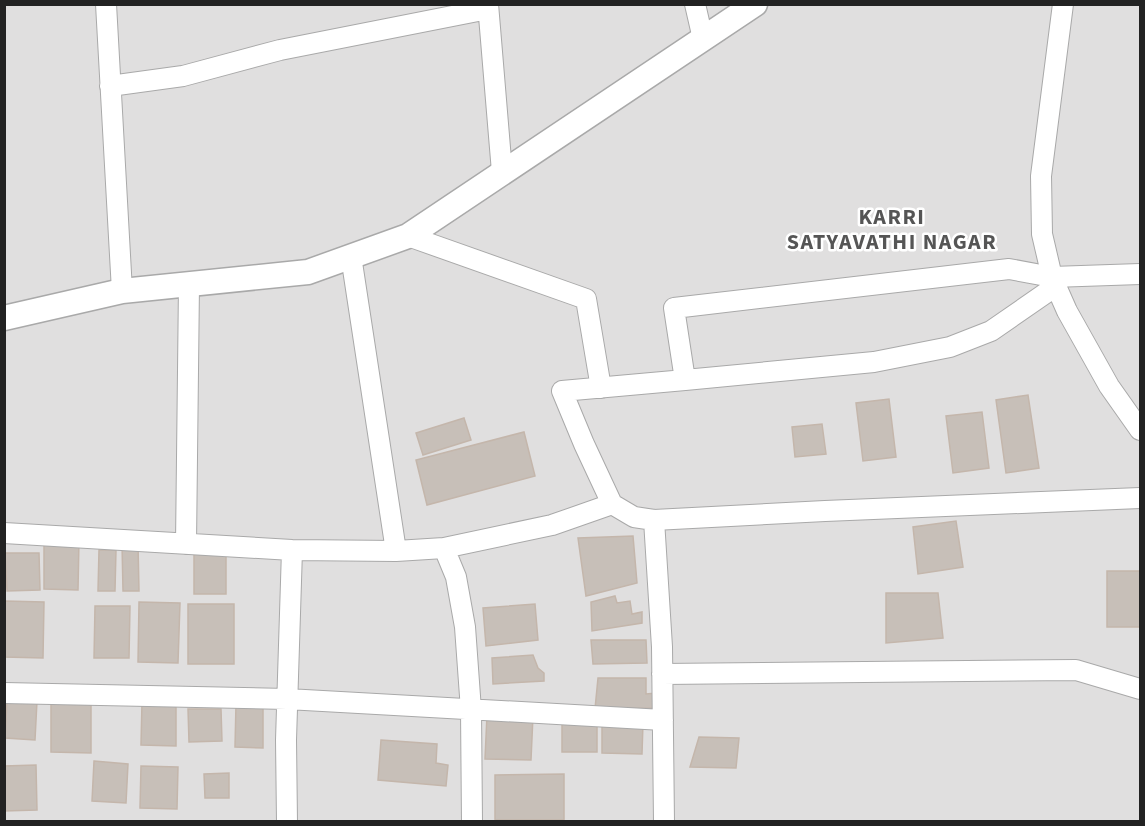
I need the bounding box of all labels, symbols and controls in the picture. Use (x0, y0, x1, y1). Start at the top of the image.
district label: KARRI SATYAVATHI NAGAR (787, 201, 997, 258)

